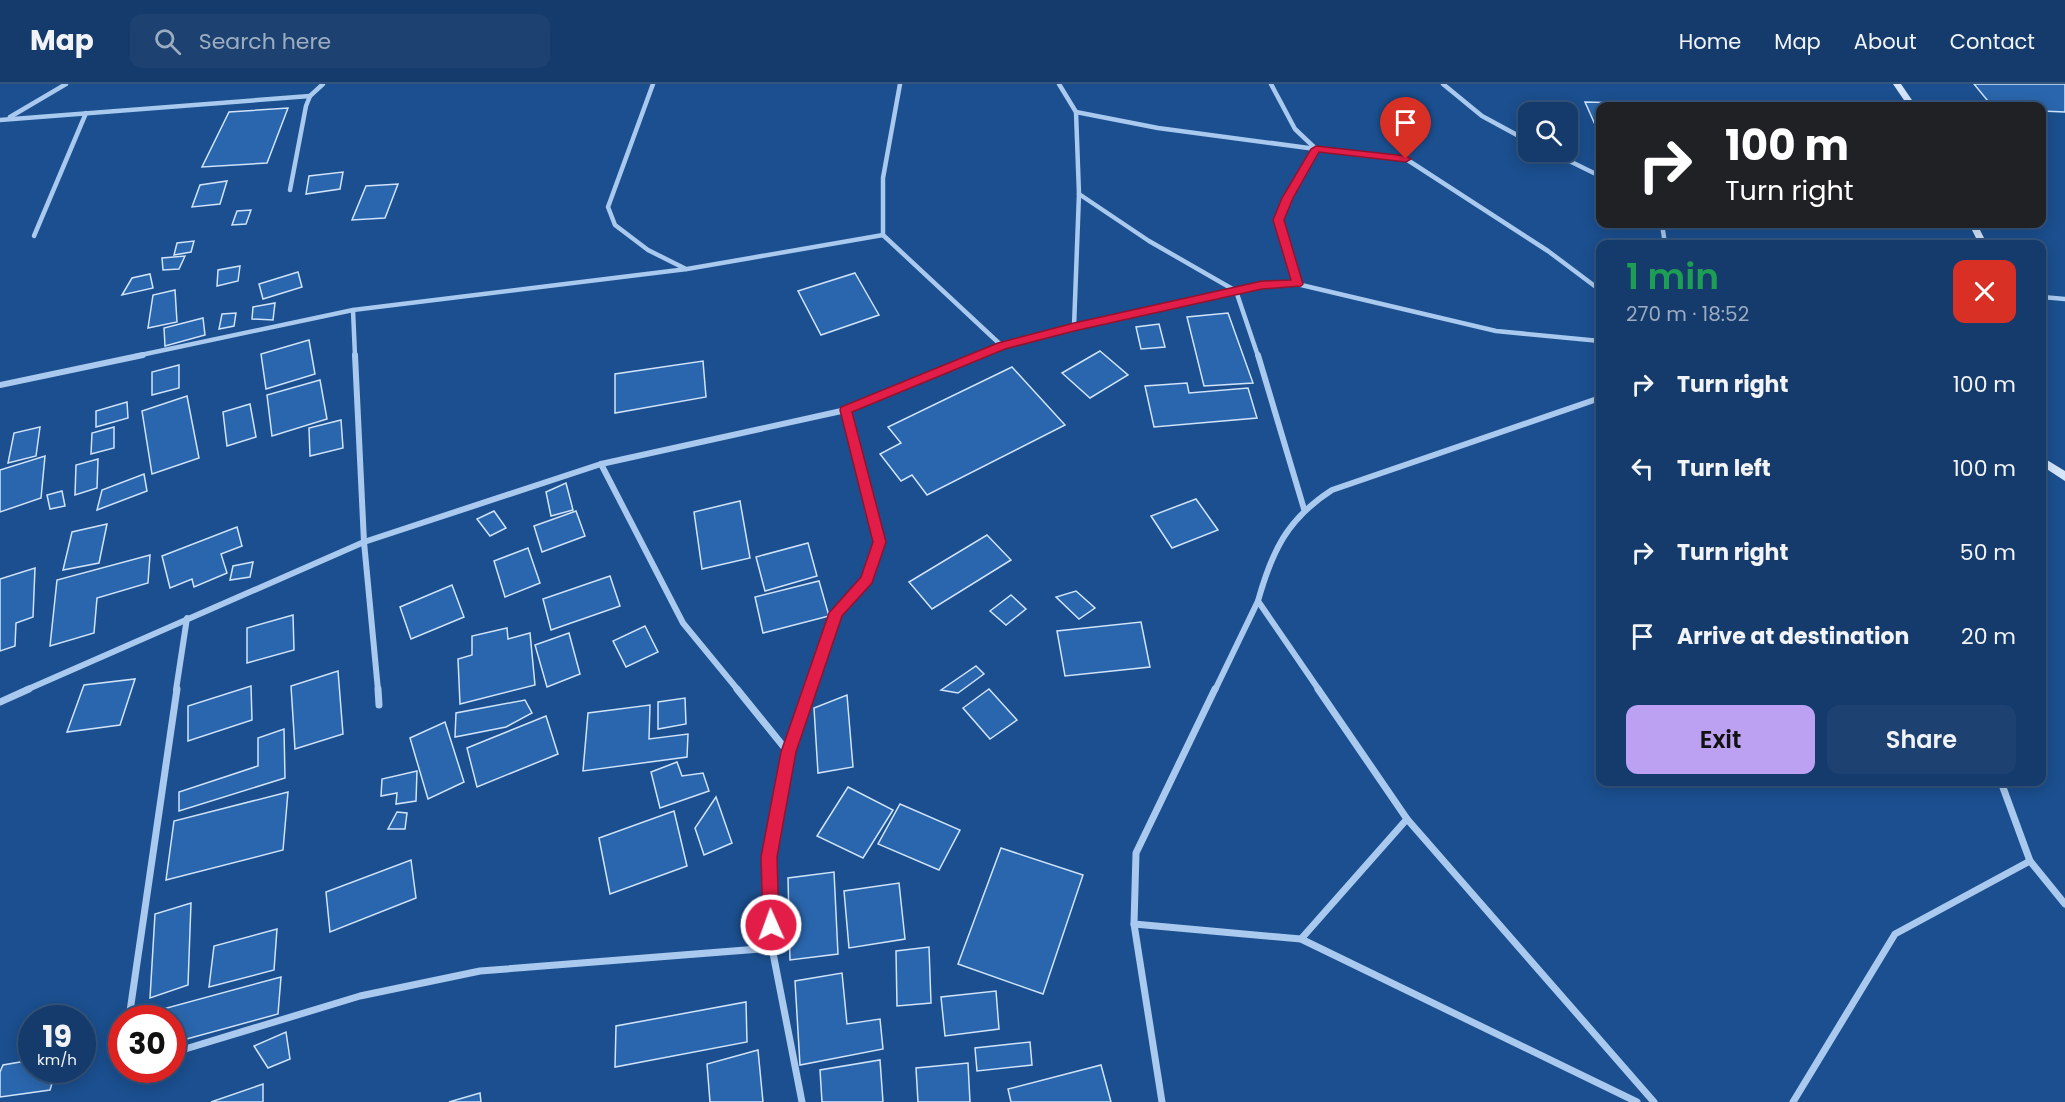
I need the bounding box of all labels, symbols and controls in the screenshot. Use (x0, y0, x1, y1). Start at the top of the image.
search box (130, 14, 550, 68)
text: Map (30, 21, 94, 60)
icon: search (151, 25, 184, 58)
text: Search here (199, 26, 331, 57)
text: Home (1679, 27, 1741, 56)
text: Map (1774, 27, 1821, 56)
text: About (1854, 27, 1917, 56)
text: Contact (1950, 27, 2035, 56)
pin (1380, 97, 1431, 159)
map controls (1518, 102, 1578, 162)
button: search (1518, 102, 1578, 162)
icon: arrive (1389, 106, 1422, 139)
text: 100 m (1725, 116, 1849, 175)
icon: right (1626, 126, 1704, 204)
text: Turn right (1725, 172, 1854, 209)
text: 1 min (1626, 251, 1719, 302)
button: close (1953, 260, 2016, 323)
text: 270 m · 18:52 (1626, 300, 1749, 328)
icon: right (1626, 368, 1659, 401)
text: Turn right (1677, 369, 1788, 400)
text: 100 m (1953, 369, 2016, 400)
icon: left (1626, 452, 1659, 485)
text: Turn left (1677, 453, 1771, 484)
text: 100 m (1953, 453, 2016, 484)
icon: right (1626, 536, 1659, 569)
text: Turn right (1677, 537, 1788, 568)
text: 50 m (1960, 537, 2016, 568)
icon: arrive (1626, 620, 1659, 653)
text: Arrive at destination (1677, 621, 1909, 652)
text: 20 m (1961, 621, 2016, 652)
button: Exit (1626, 705, 1815, 774)
button: Share (1827, 705, 2016, 774)
position arrow (739, 893, 803, 957)
speed limit sign: 30 (108, 1005, 186, 1083)
text: 19 (42, 1015, 72, 1058)
text: km/h (37, 1049, 77, 1070)

